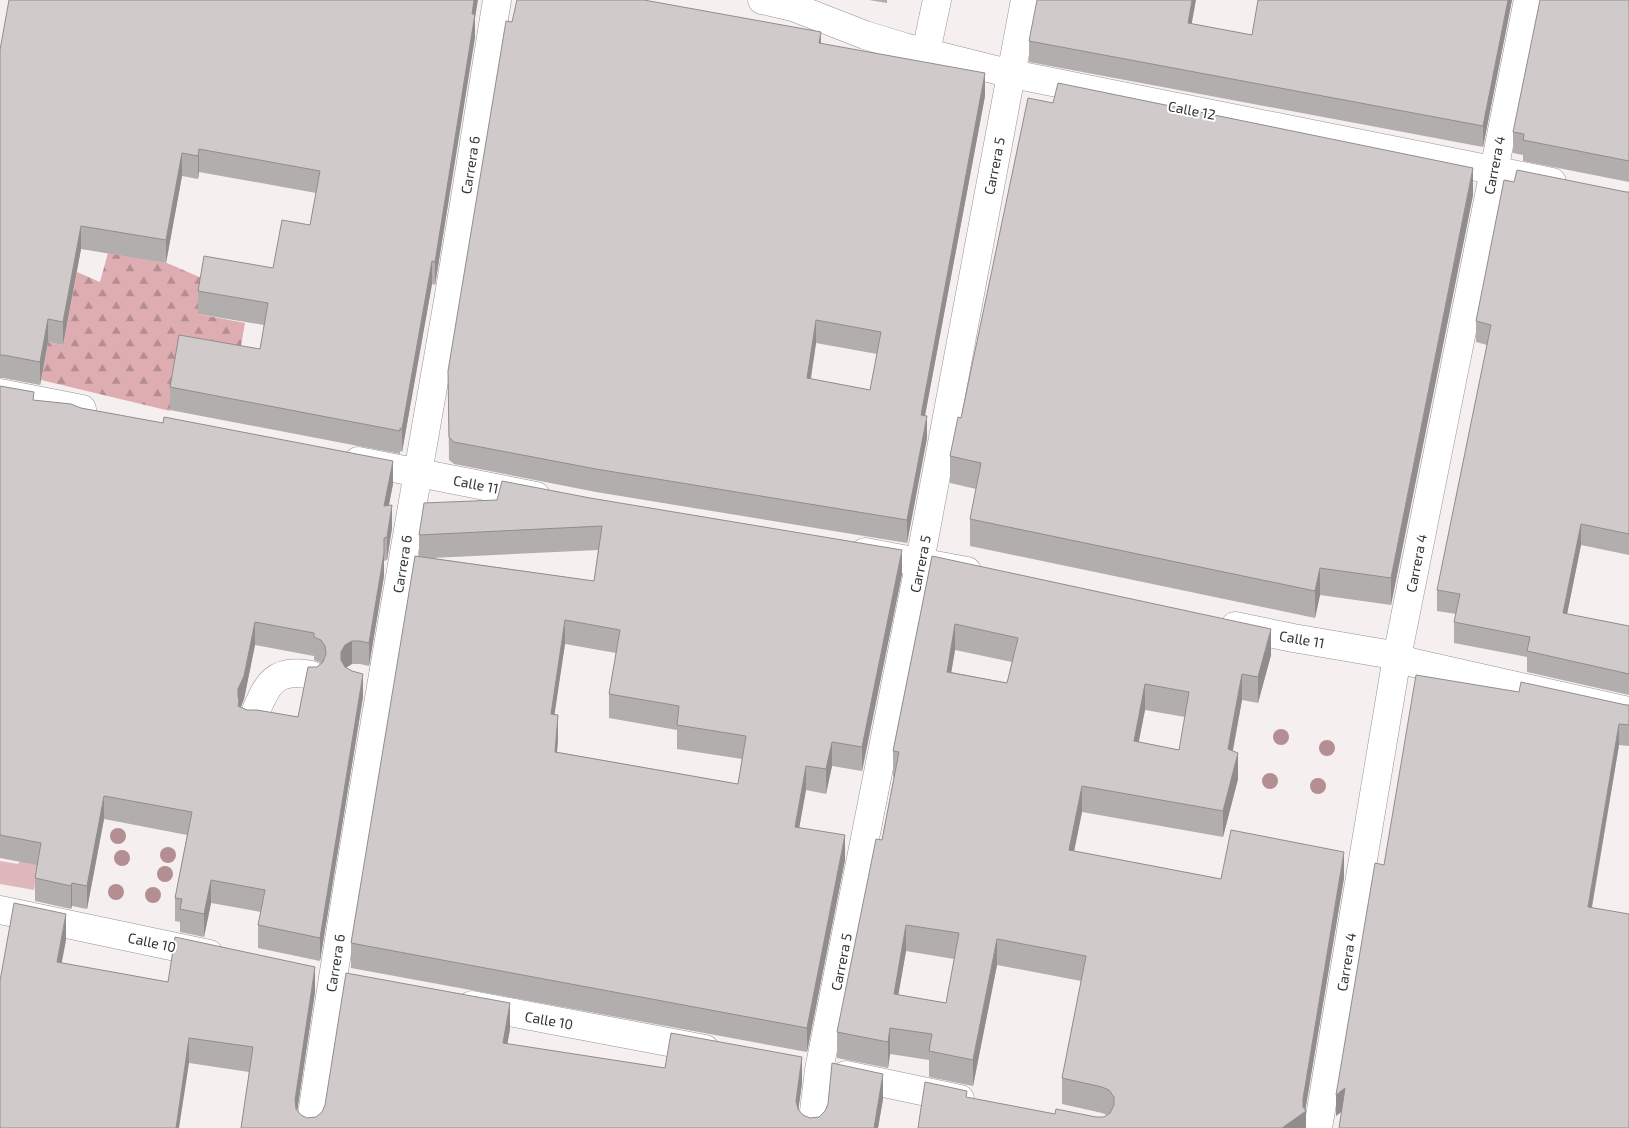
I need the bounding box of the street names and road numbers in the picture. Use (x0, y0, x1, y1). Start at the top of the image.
street label: Calle 12 (1167, 97, 1217, 123)
street label: Carrera 4 (1480, 134, 1508, 196)
street label: Carrera 6 (457, 135, 483, 195)
street label: Carrera 5 (980, 136, 1008, 196)
street label: Calle 11 (452, 471, 500, 497)
street label: Carrera 4 (1402, 532, 1430, 594)
street label: Carrera 6 (389, 534, 415, 594)
street label: Carrera 5 (906, 534, 934, 594)
street label: Calle 11 (1278, 627, 1326, 651)
street label: Calle 10 (126, 929, 178, 955)
street label: Carrera 4 (1333, 931, 1359, 993)
street label: Carrera 5 (827, 932, 855, 992)
street label: Carrera 6 (322, 933, 348, 993)
street label: Calle 10 (524, 1007, 574, 1033)

